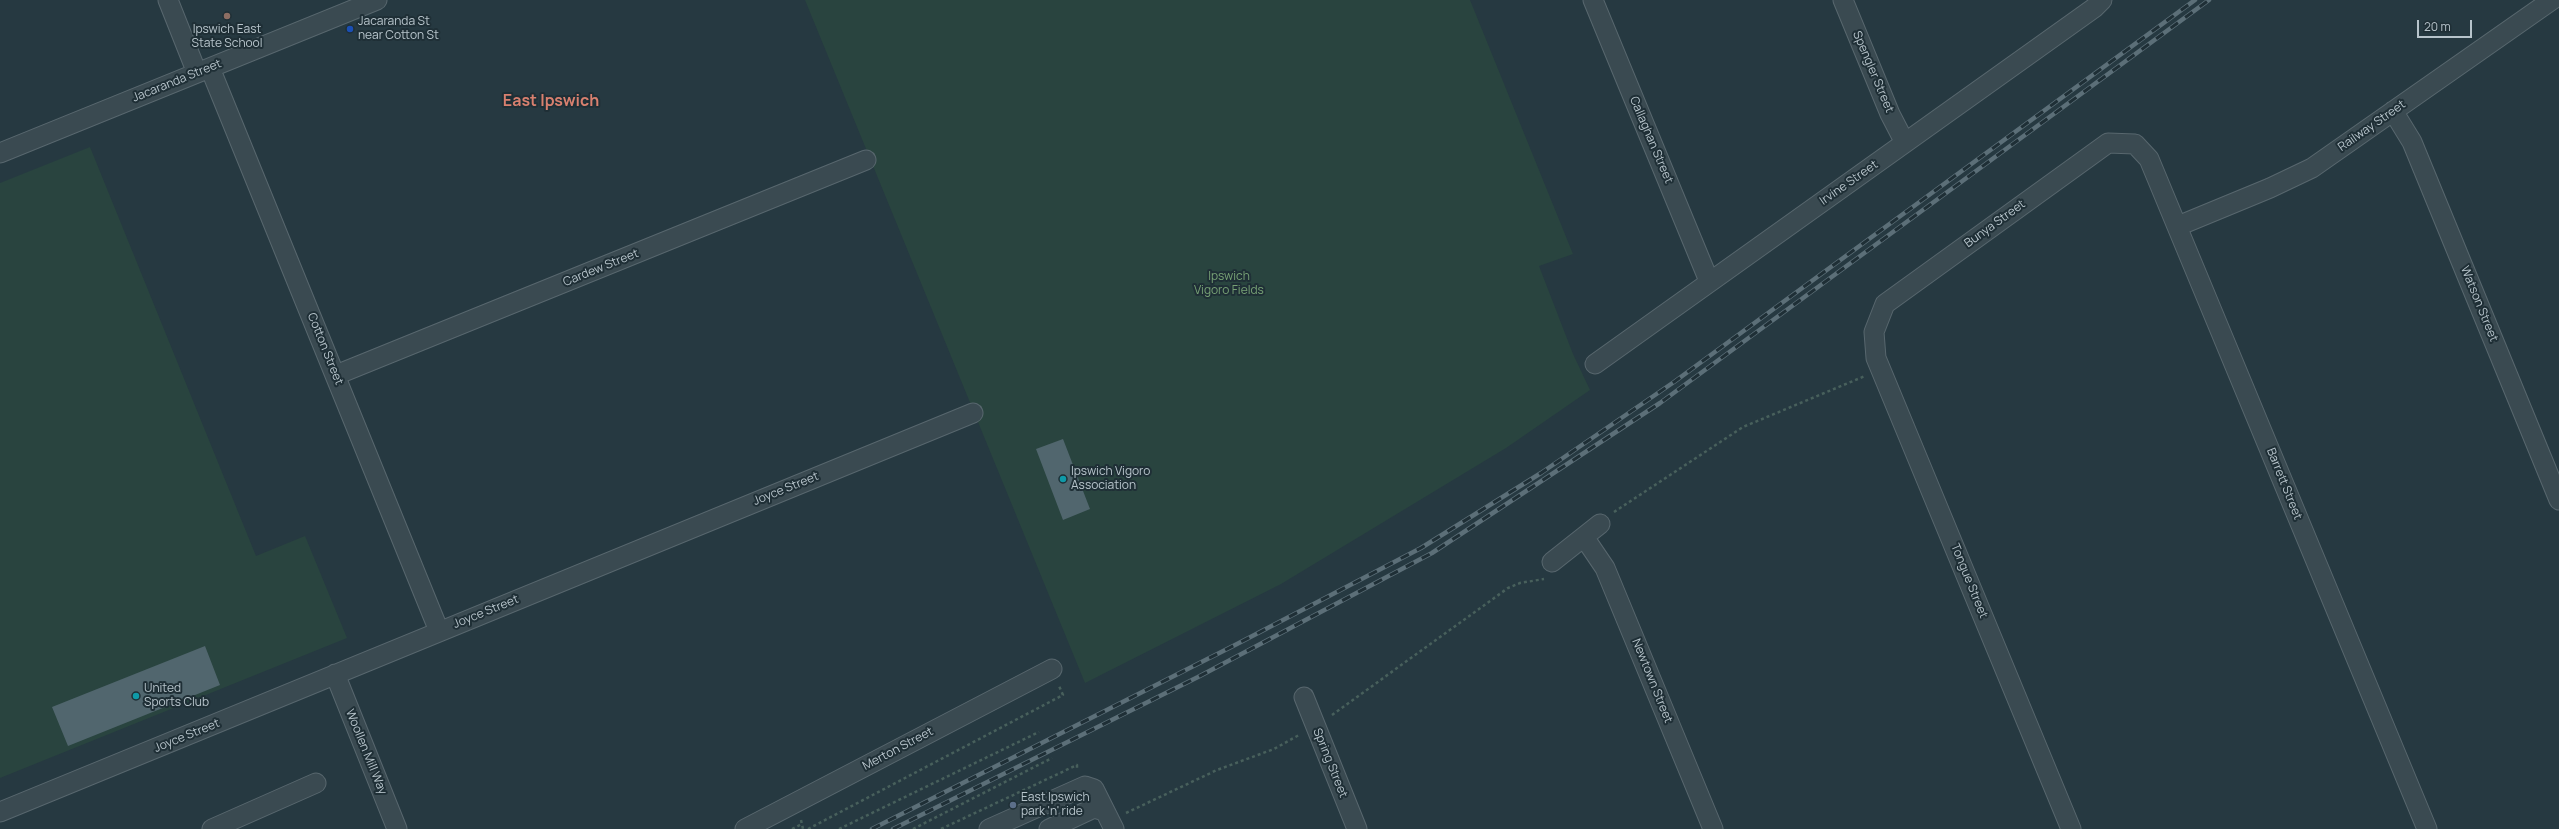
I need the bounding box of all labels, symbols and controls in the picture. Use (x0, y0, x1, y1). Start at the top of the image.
marker: Ipswich East State School (222, 11, 232, 21)
scale bar (2419, 12, 2474, 38)
place label: Jacaranda St near Cotton St (358, 15, 439, 43)
text: 20 m (2424, 18, 2451, 35)
place label: Ipswich East State School (191, 23, 263, 51)
marker: Jacaranda St near Cotton St (345, 24, 355, 34)
street label: Spengler Street (1849, 29, 1897, 115)
street label: Jacaranda Street (130, 57, 224, 105)
district label: East Ipswich (503, 92, 599, 112)
street label: Callaghan Street (1626, 94, 1676, 186)
street label: Railway Street (2336, 97, 2408, 155)
street label: Irvine Street (1817, 158, 1881, 208)
street label: Bunya Street (1962, 197, 2028, 251)
street label: Cardew Street (561, 246, 641, 290)
street label: Watson Street (2457, 264, 2501, 344)
park label: Ipswich Vigoro Fields (1194, 270, 1264, 298)
street label: Cotton Street (304, 311, 346, 387)
street label: Barrett Street (2263, 446, 2305, 522)
place label: Ipswich Vigoro Association (1071, 465, 1150, 493)
street label: Joyce Street (751, 469, 821, 509)
marker: Ipswich Vigoro Association (1058, 474, 1068, 484)
street label: Tongue Street (1947, 542, 1991, 620)
street label: Joyce Street (451, 592, 521, 632)
street label: Newtown Street (1629, 637, 1675, 725)
place label: United Sports Club (144, 682, 209, 710)
marker: United Sports Club (131, 691, 141, 701)
street label: Woollen Mill Way (342, 707, 390, 797)
street label: Joyce Street (152, 716, 222, 756)
street label: Merton Street (860, 724, 936, 774)
street label: Spring Street (1310, 726, 1350, 800)
place label: East Ipswich park 'n' ride (1021, 791, 1090, 819)
marker: East Ipswich park 'n' ride (1008, 800, 1018, 810)

